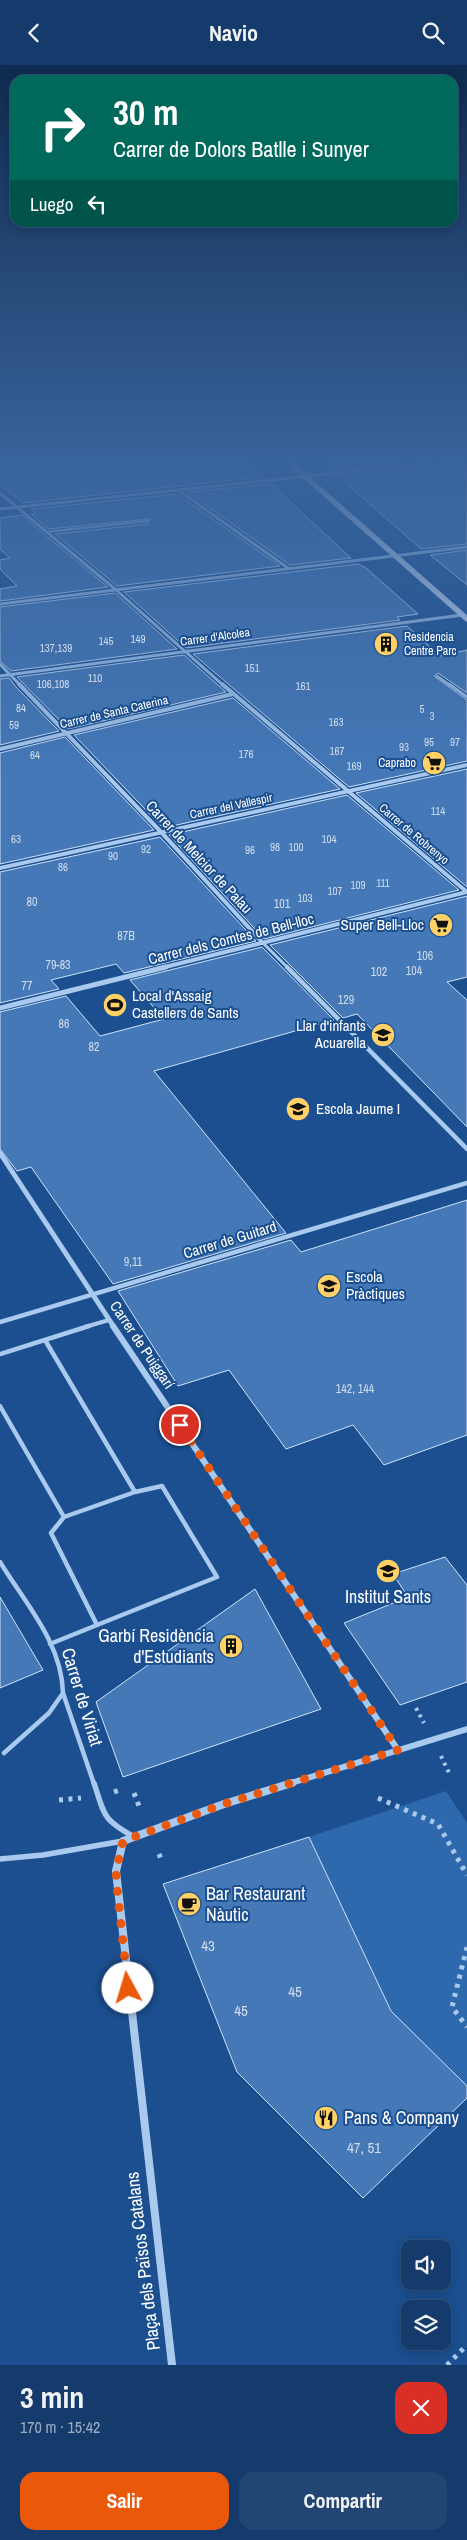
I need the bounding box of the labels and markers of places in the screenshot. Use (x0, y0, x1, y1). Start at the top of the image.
place label: Residencia Centre Parc (404, 629, 457, 659)
building icon: Residencia Centre Parc (373, 631, 399, 657)
supermarket icon: Caprabo (421, 750, 447, 776)
place label: Caprabo (378, 755, 416, 771)
supermarket icon: Super Bell-Lloc (428, 912, 454, 938)
place label: Super Bell-Lloc (341, 914, 424, 935)
place label: Local d'Assaig Castellers de Sants (132, 985, 239, 1023)
sports icon: Local d'Assaig Castellers de Sants (102, 992, 128, 1018)
place label: Llar d'infants Acuarella (296, 1015, 366, 1053)
school or university icon: Llar d'infants Acuarella (370, 1022, 396, 1048)
school or university icon: Escola Jaume I (285, 1096, 311, 1122)
place label: Escola Jaume I (316, 1098, 400, 1119)
place label: Escola Pràctiques (346, 1266, 405, 1304)
school or university icon: Escola Pràctiques (316, 1273, 342, 1299)
pin (159, 1404, 201, 1446)
school or university icon: Institut Sants (375, 1558, 401, 1584)
place label: Institut Sants (345, 1584, 431, 1609)
place label: Garbí Residència d'Estudiants (98, 1623, 214, 1669)
building icon: Garbí Residència d'Estudiants (218, 1633, 244, 1659)
place label: Bar Restaurant Nàutic (206, 1881, 305, 1927)
cafe icon: Bar Restaurant Nàutic (176, 1891, 202, 1917)
restaurant icon: Pans & Company (313, 2105, 339, 2131)
place label: Pans & Company (344, 2105, 459, 2130)

